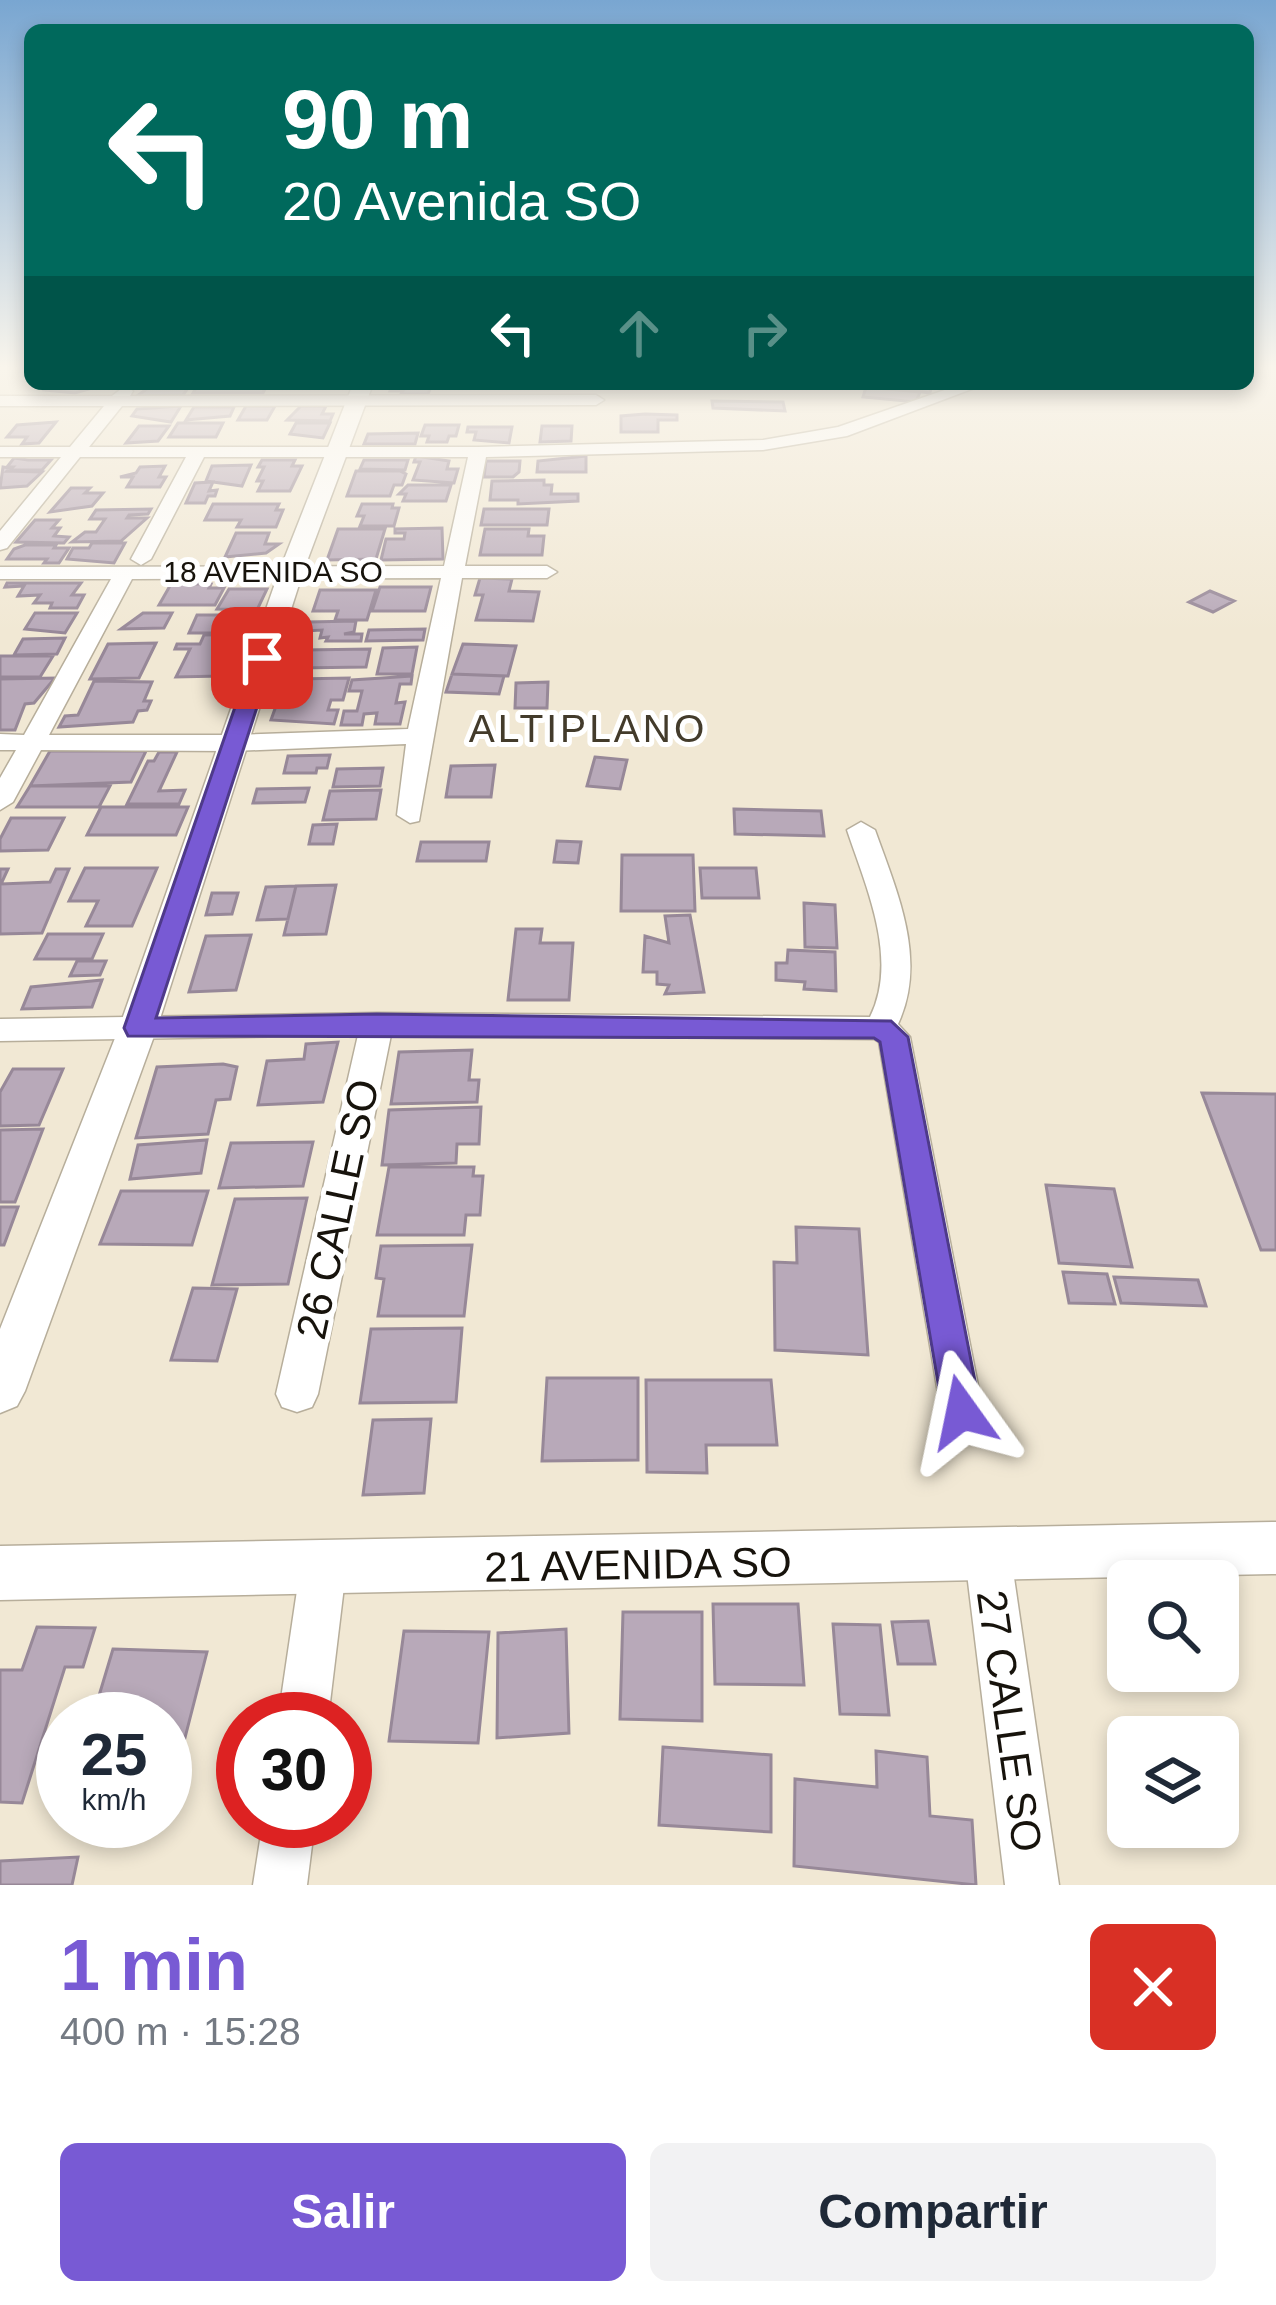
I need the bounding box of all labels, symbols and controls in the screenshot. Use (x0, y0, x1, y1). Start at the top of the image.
icon: left (84, 72, 240, 228)
text: 90 m (282, 72, 473, 166)
text: 20 Avenida SO (282, 171, 641, 231)
icon: left (480, 300, 546, 366)
icon: ahead (606, 300, 672, 366)
icon: right (732, 300, 798, 366)
street label: 18 AVENIDA SO (163, 555, 383, 588)
pin (211, 607, 313, 709)
icon: arrive (229, 625, 295, 691)
district label: ALTIPLANO (469, 707, 707, 750)
street label: 26 CALLE SO (287, 1075, 388, 1343)
position arrow (899, 1349, 1025, 1475)
street label: 21 AVENIDA SO (484, 1538, 792, 1591)
map controls (1107, 1560, 1239, 1848)
button: search (1107, 1560, 1239, 1692)
street label: 27 CALLE SO (968, 1587, 1051, 1855)
speed limit sign: 30 (216, 1692, 372, 1848)
button: layers (1107, 1716, 1239, 1848)
text: 25 (81, 1721, 147, 1788)
text: km/h (81, 1783, 147, 1816)
button: close (1090, 1924, 1216, 2050)
text: 1 min (60, 1925, 248, 2005)
text: 400 m · 15:28 (60, 2010, 301, 2053)
button: Salir (60, 2143, 626, 2281)
button: Compartir (650, 2143, 1216, 2281)

